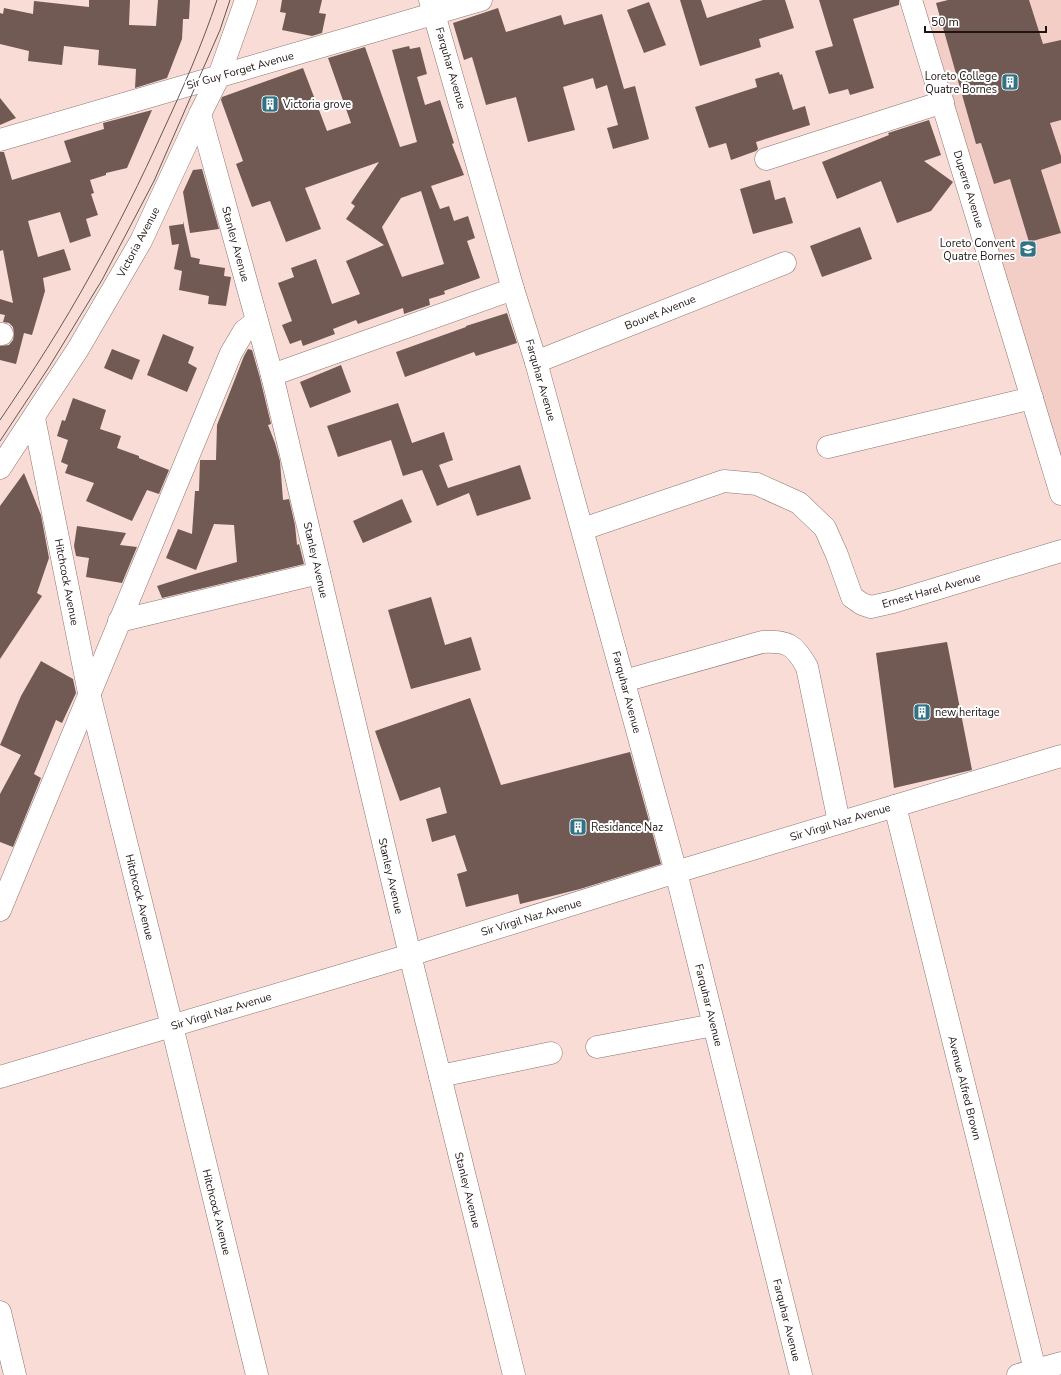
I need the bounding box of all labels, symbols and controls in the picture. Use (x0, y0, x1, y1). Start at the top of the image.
scale bar (925, 8, 1046, 34)
text: 50 m (931, 14, 959, 30)
street label: Farquhar Avenue (432, 26, 469, 111)
street label: Sir Guy Forget Avenue (185, 48, 296, 93)
place label: Loreto College Quatre Bornes (925, 69, 997, 97)
building icon: Loreto College Quatre Bornes (1000, 72, 1020, 92)
building icon: Victoria grove (260, 94, 280, 114)
place label: Victoria grove (282, 97, 351, 112)
street label: Duperre Avenue (950, 148, 988, 230)
street label: Victoria Avenue (113, 204, 163, 281)
street label: Stanley Avenue (218, 205, 253, 284)
place label: Loreto Convent Quatre Bornes (940, 236, 1015, 264)
school or university icon: Loreto Convent Quatre Bornes (1018, 239, 1038, 259)
street label: Bouvet Avenue (622, 291, 698, 334)
street label: Farquhar Avenue (522, 338, 559, 423)
street label: Stanley Avenue (299, 521, 332, 600)
street label: Hitchcock Avenue (51, 537, 82, 627)
street label: Ernest Harel Avenue (880, 569, 982, 612)
street label: Farquhar Avenue (608, 649, 645, 735)
building icon: new heritage (912, 702, 932, 722)
place label: new heritage (935, 705, 1000, 720)
street label: Sir Virgil Naz Avenue (788, 800, 892, 845)
building icon: Residance Naz (568, 817, 588, 837)
place label: Residance Naz (591, 820, 663, 835)
street label: Stanley Avenue (374, 837, 407, 916)
street label: Hitchcock Avenue (122, 853, 157, 942)
street label: Sir Virgil Naz Avenue (479, 895, 583, 940)
street label: Farquhar Avenue (691, 962, 726, 1048)
street label: Sir Virgil Naz Avenue (169, 989, 273, 1034)
street label: Avenue Alfred Brown (944, 1034, 985, 1142)
street label: Stanley Avenue (451, 1151, 484, 1230)
street label: Hitchcock Avenue (199, 1168, 234, 1257)
street label: Farquhar Avenue (769, 1277, 804, 1363)

